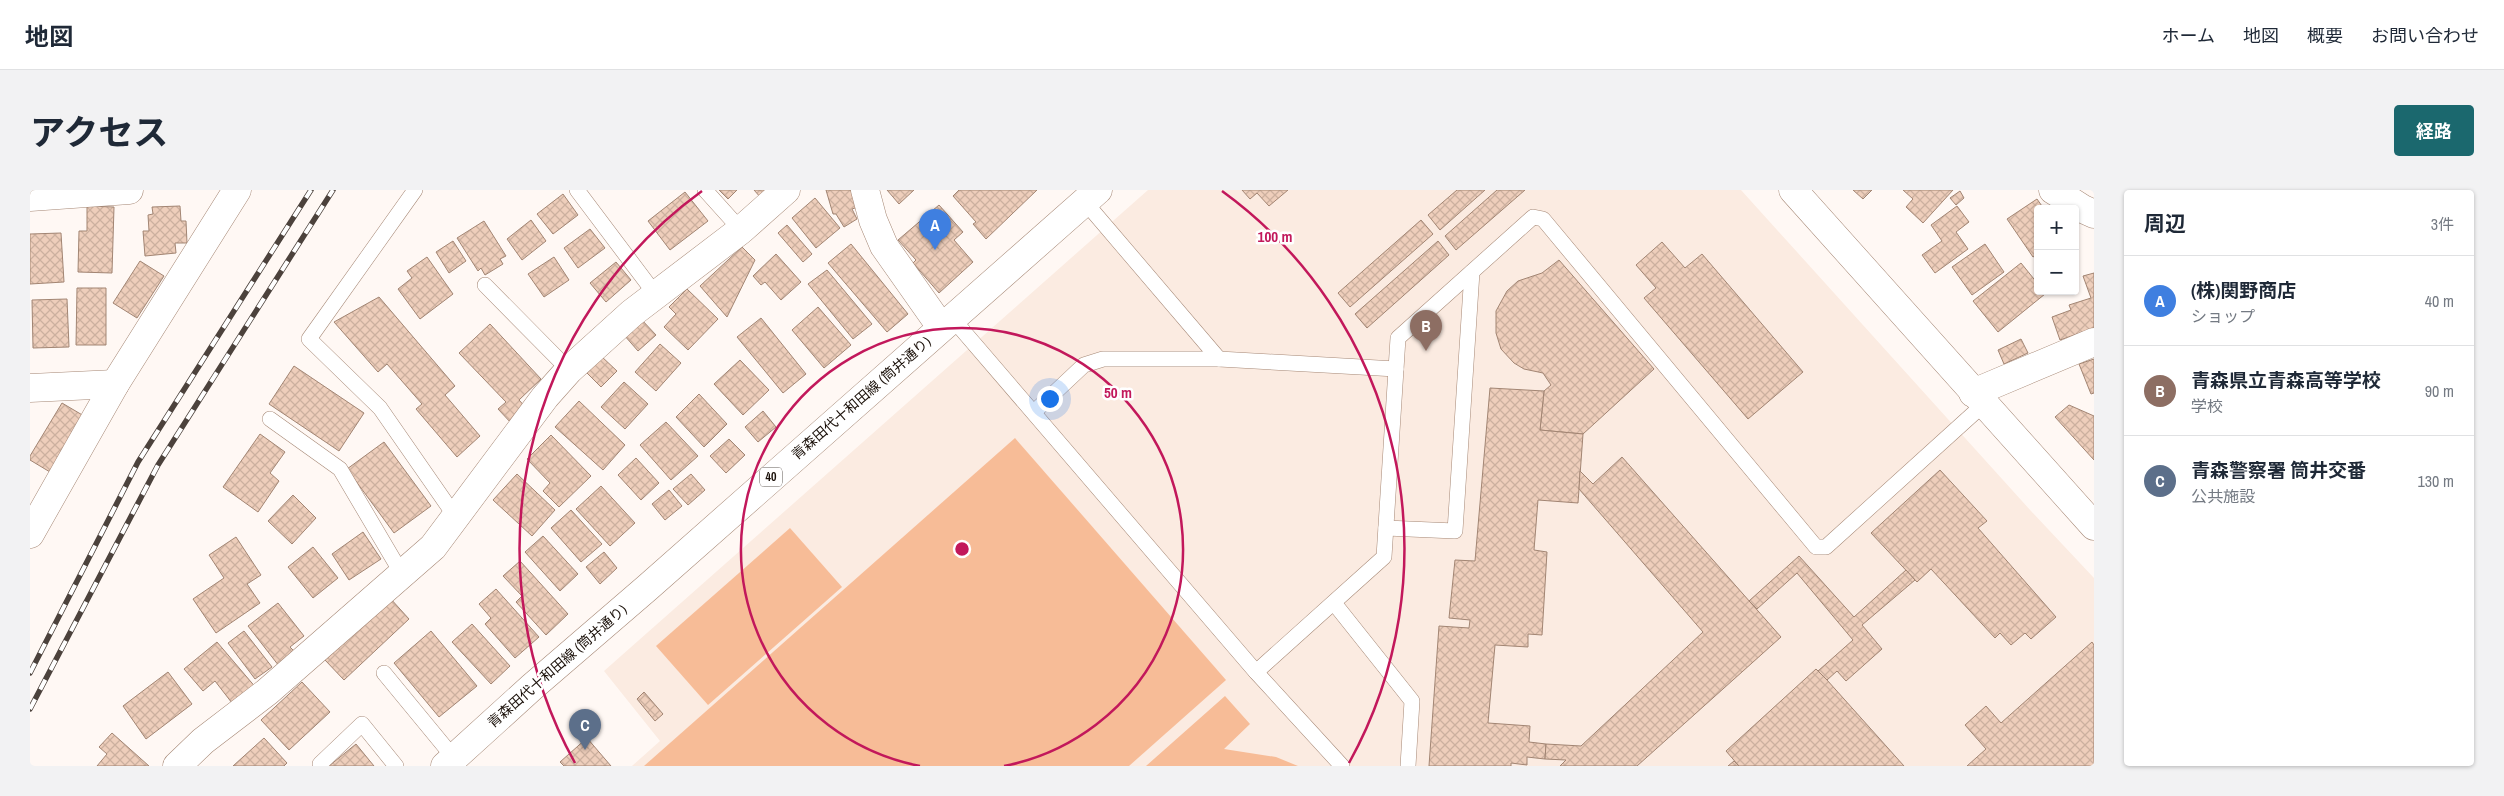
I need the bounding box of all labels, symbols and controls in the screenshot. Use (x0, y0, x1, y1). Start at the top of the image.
text: 地図 (25, 20, 73, 52)
text: ホーム (2162, 23, 2215, 48)
text: 地図 (2243, 23, 2279, 48)
text: 概要 (2307, 23, 2343, 48)
text: お問い合わせ (2371, 23, 2479, 48)
button: 経路 (2394, 105, 2474, 156)
text: アクセス (30, 109, 168, 156)
map controls (2034, 205, 2079, 295)
button: + (2034, 205, 2079, 250)
pin: A (919, 209, 951, 250)
text: 周辺 (2144, 209, 2186, 238)
text: 3件 (2431, 213, 2454, 235)
text: 100 m (1258, 226, 1292, 247)
button: − (2034, 250, 2079, 295)
text: (株)関野商店 (2191, 277, 2296, 303)
text: A (2155, 290, 2165, 312)
text: 40 m (2425, 290, 2454, 312)
text: ショップ (2191, 305, 2255, 327)
pin: B (1410, 310, 1442, 351)
street label: 青森田代十和田線 (筒井通り) (788, 332, 935, 463)
text: 青森県立青森高等学校 (2191, 367, 2381, 393)
text: B (2155, 380, 2165, 402)
text: 90 m (2425, 380, 2454, 402)
text: 50 m (1104, 382, 1132, 403)
your location (1037, 386, 1063, 412)
text: 学校 (2191, 395, 2223, 417)
text: 青森警察署 筒井交番 (2191, 457, 2366, 483)
road number: 40 (760, 468, 782, 486)
text: C (2155, 470, 2165, 492)
text: 130 m (2418, 470, 2454, 492)
text: 公共施設 (2191, 485, 2255, 507)
centre of rings (953, 540, 971, 558)
street label: 青森田代十和田線 (筒井通り) (484, 600, 631, 731)
pin: C (569, 709, 601, 750)

